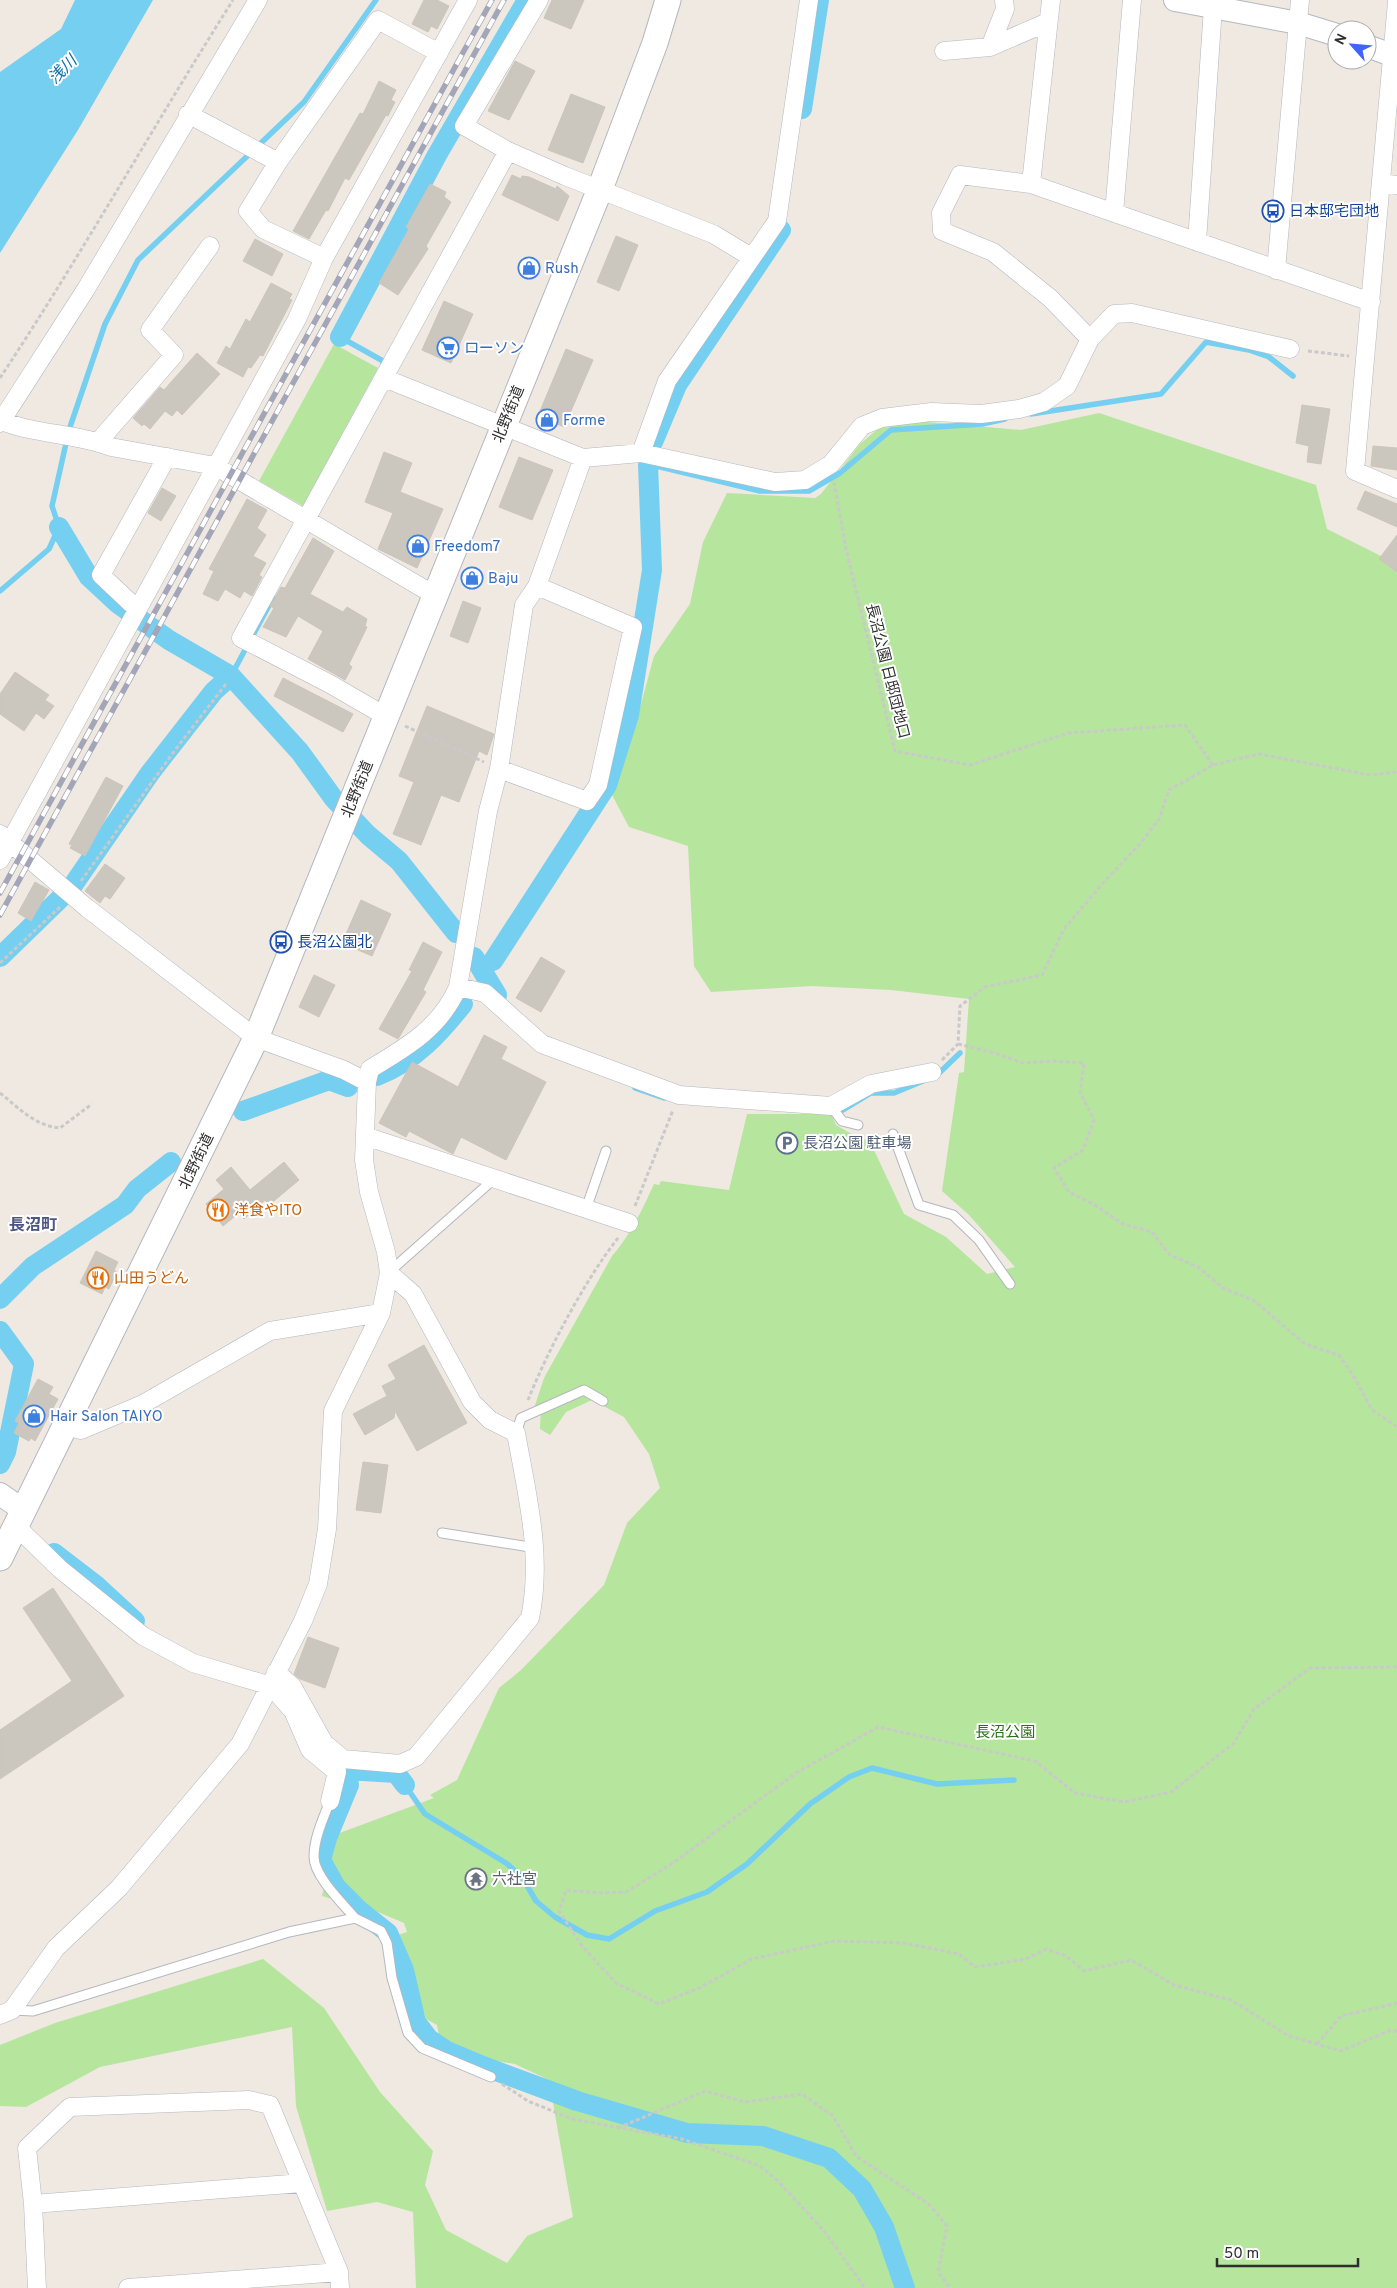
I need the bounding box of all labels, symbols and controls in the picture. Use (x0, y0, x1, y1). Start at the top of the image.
north arrow (1327, 20, 1377, 70)
text: N (1332, 31, 1352, 48)
water label: 浅川 (45, 51, 83, 89)
bus stop icon: 日本邸宅団地 (1261, 199, 1285, 223)
place label: 日本邸宅団地 (1289, 203, 1379, 222)
shop icon: Rush (517, 256, 541, 280)
place label: Rush (545, 260, 579, 279)
supermarket icon: ローソン (436, 336, 460, 360)
place label: ローソン (464, 340, 524, 359)
street label: 北野街道 (488, 383, 529, 446)
shop icon: Forme (535, 408, 559, 432)
place label: Forme (563, 412, 605, 431)
shop icon: Freedom7 (406, 534, 430, 558)
place label: Freedom7 (434, 538, 500, 557)
shop icon: Baju (460, 566, 484, 590)
place label: Baju (488, 570, 519, 589)
street label: 長沼公園 日邸団地口 (861, 602, 913, 741)
street label: 北野街道 (337, 758, 378, 821)
bus stop icon: 長沼公園北 (269, 930, 293, 954)
place label: 長沼公園北 (297, 933, 372, 953)
street label: 北野街道 (175, 1130, 219, 1193)
parking icon: 長沼公園 駐車場 (775, 1131, 799, 1155)
place label: 長沼公園 駐車場 (803, 1135, 912, 1154)
restaurant icon: 洋食やITO (206, 1198, 230, 1222)
place label: 洋食やITO (234, 1202, 302, 1221)
district label: 長沼町 (9, 1216, 57, 1236)
restaurant icon: 山田うどん (86, 1266, 110, 1290)
place label: 山田うどん (114, 1270, 189, 1289)
shop icon: Hair Salon TAIYO (22, 1404, 46, 1428)
place label: Hair Salon TAIYO (50, 1408, 163, 1427)
park label: 長沼公園 (975, 1724, 1035, 1743)
temple icon: 六社宮 (464, 1867, 488, 1891)
place label: 六社宮 (492, 1871, 537, 1890)
scale bar (1217, 2236, 1358, 2268)
text: 50 m (1224, 2245, 1259, 2264)

